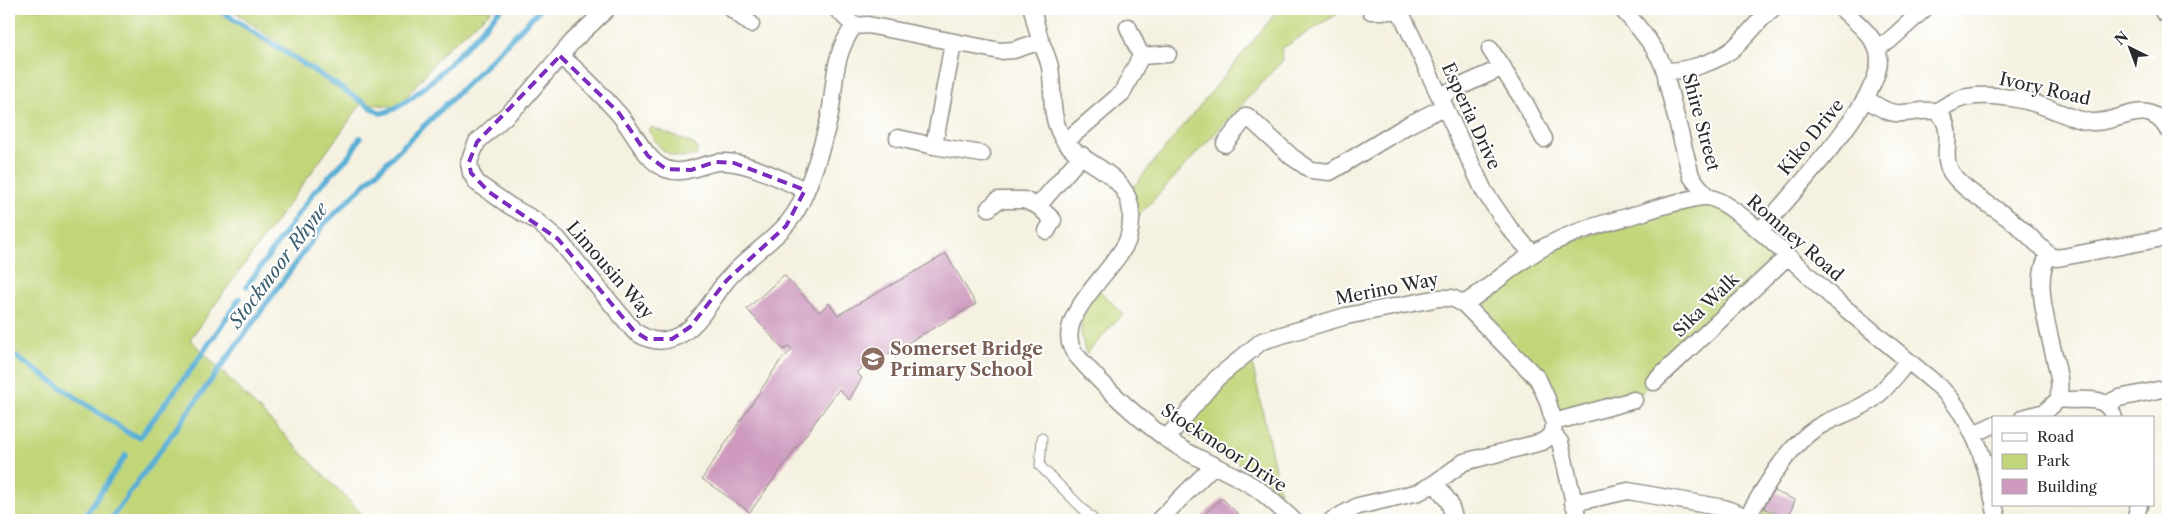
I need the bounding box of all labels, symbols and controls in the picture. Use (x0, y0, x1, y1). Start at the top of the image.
north arrow (2104, 22, 2154, 72)
text: N (2111, 28, 2132, 49)
street label: Esperia Drive (1437, 59, 1505, 173)
street label: Ivory Road (1997, 68, 2093, 110)
street label: Shire Street (1677, 70, 1725, 174)
street label: Kiko Drive (1774, 94, 1848, 180)
street label: Romney Road (1742, 190, 1848, 286)
water label: Stockmoor Rhyne (223, 197, 334, 333)
street label: Limousin Way (562, 217, 659, 324)
street label: Sika Walk (1668, 267, 1745, 342)
street label: Merino Way (1334, 268, 1441, 310)
place label: Somerset Bridge Primary School (890, 338, 1043, 381)
school or university icon: Somerset Bridge Primary School (860, 346, 886, 372)
street label: Stockmoor Drive (1157, 399, 1291, 497)
legend (1992, 416, 2154, 506)
text: Road (2037, 427, 2074, 446)
text: Park (2037, 451, 2071, 470)
text: Building (2037, 477, 2097, 496)

